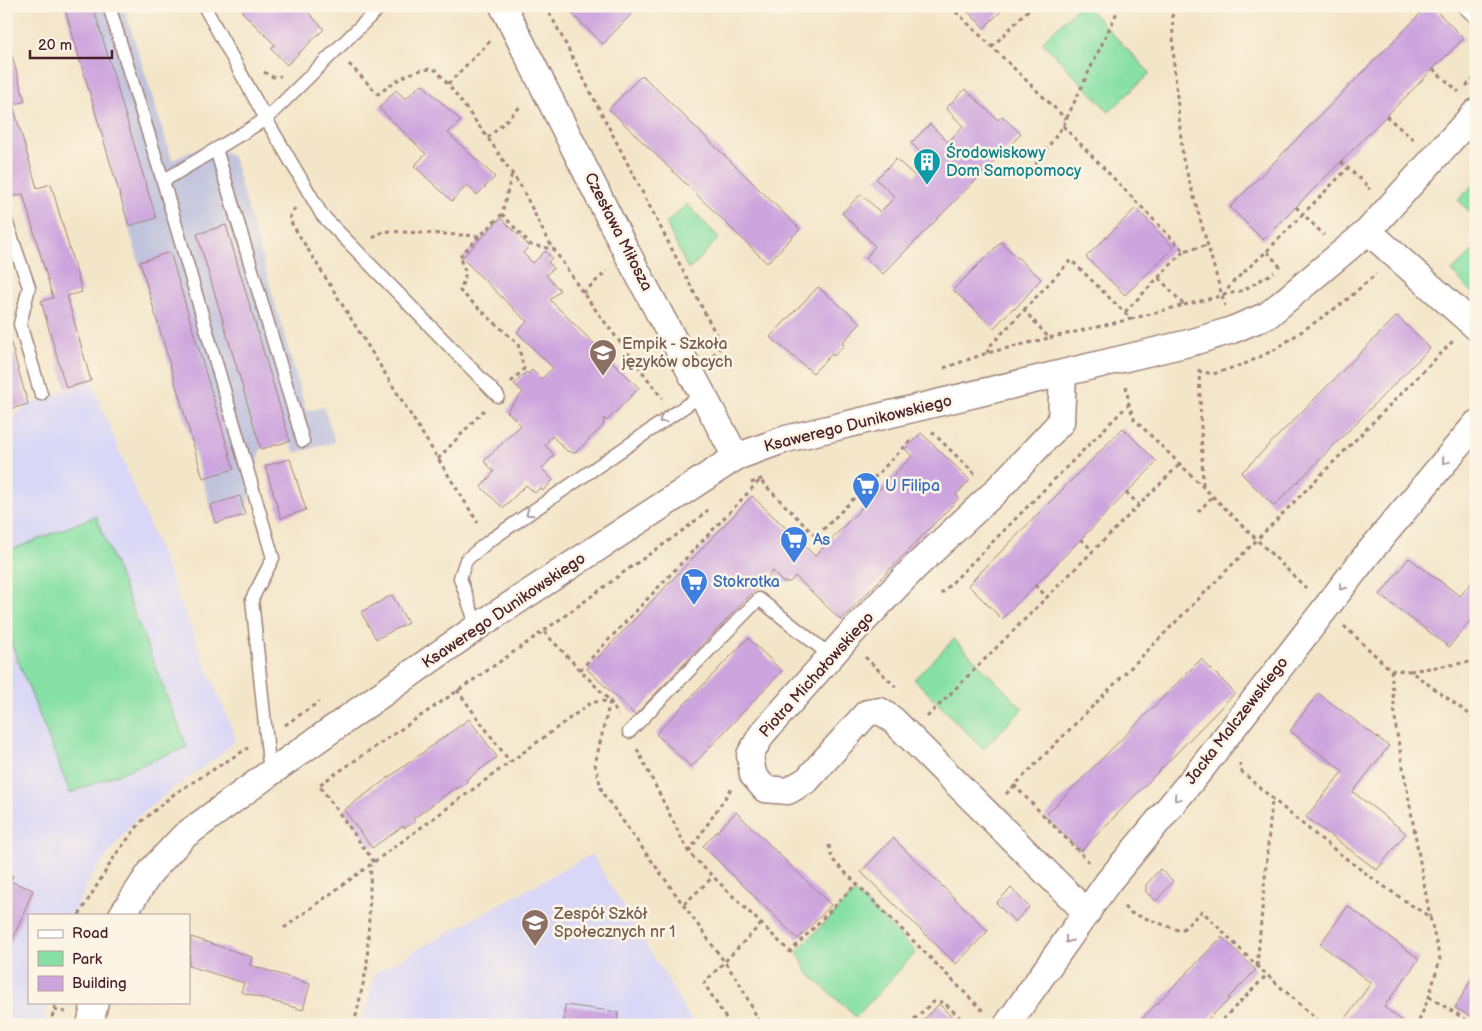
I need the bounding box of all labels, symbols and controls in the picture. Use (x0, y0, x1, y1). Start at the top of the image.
scale bar (30, 28, 112, 60)
text: 20 m (38, 36, 72, 55)
place label: Środowiskowy Dom Samopomocy (946, 142, 1082, 181)
building icon: Środowiskowy Dom Samopomocy (912, 147, 942, 186)
street label: Czesława Miłosza (580, 170, 656, 294)
place label: Empik - Szkoła języków obcych (621, 335, 733, 372)
school or university icon: Empik - Szkoła języków obcych (588, 338, 618, 377)
street label: Ksawerego Dunikowskiego (762, 391, 954, 457)
one-way arrow (658, 414, 668, 423)
one-way arrow (1442, 455, 1450, 464)
supermarket icon: U Filipa (851, 471, 881, 510)
place label: U Filipa (885, 477, 940, 496)
one-way arrow (525, 507, 534, 516)
supermarket icon: As (779, 525, 809, 564)
place label: As (813, 531, 830, 550)
street label: Ksawerego Dunikowskiego (419, 549, 589, 673)
supermarket icon: Stokrotka (679, 567, 709, 606)
place label: Stokrotka (713, 573, 780, 592)
one-way arrow (1339, 581, 1348, 591)
street label: Piotra Michałowskiego (756, 608, 878, 742)
street label: Jacka Malczewskiego (1181, 654, 1293, 788)
one-way arrow (1174, 792, 1183, 801)
place label: Zespół Szkół Społecznych nr 1 (553, 905, 675, 942)
school or university icon: Zespół Szkół Społecznych nr 1 (520, 908, 550, 947)
legend (28, 914, 190, 1004)
text: Road (72, 924, 108, 943)
one-way arrow (1065, 934, 1073, 943)
text: Park (72, 950, 103, 969)
text: Building (72, 974, 127, 993)

